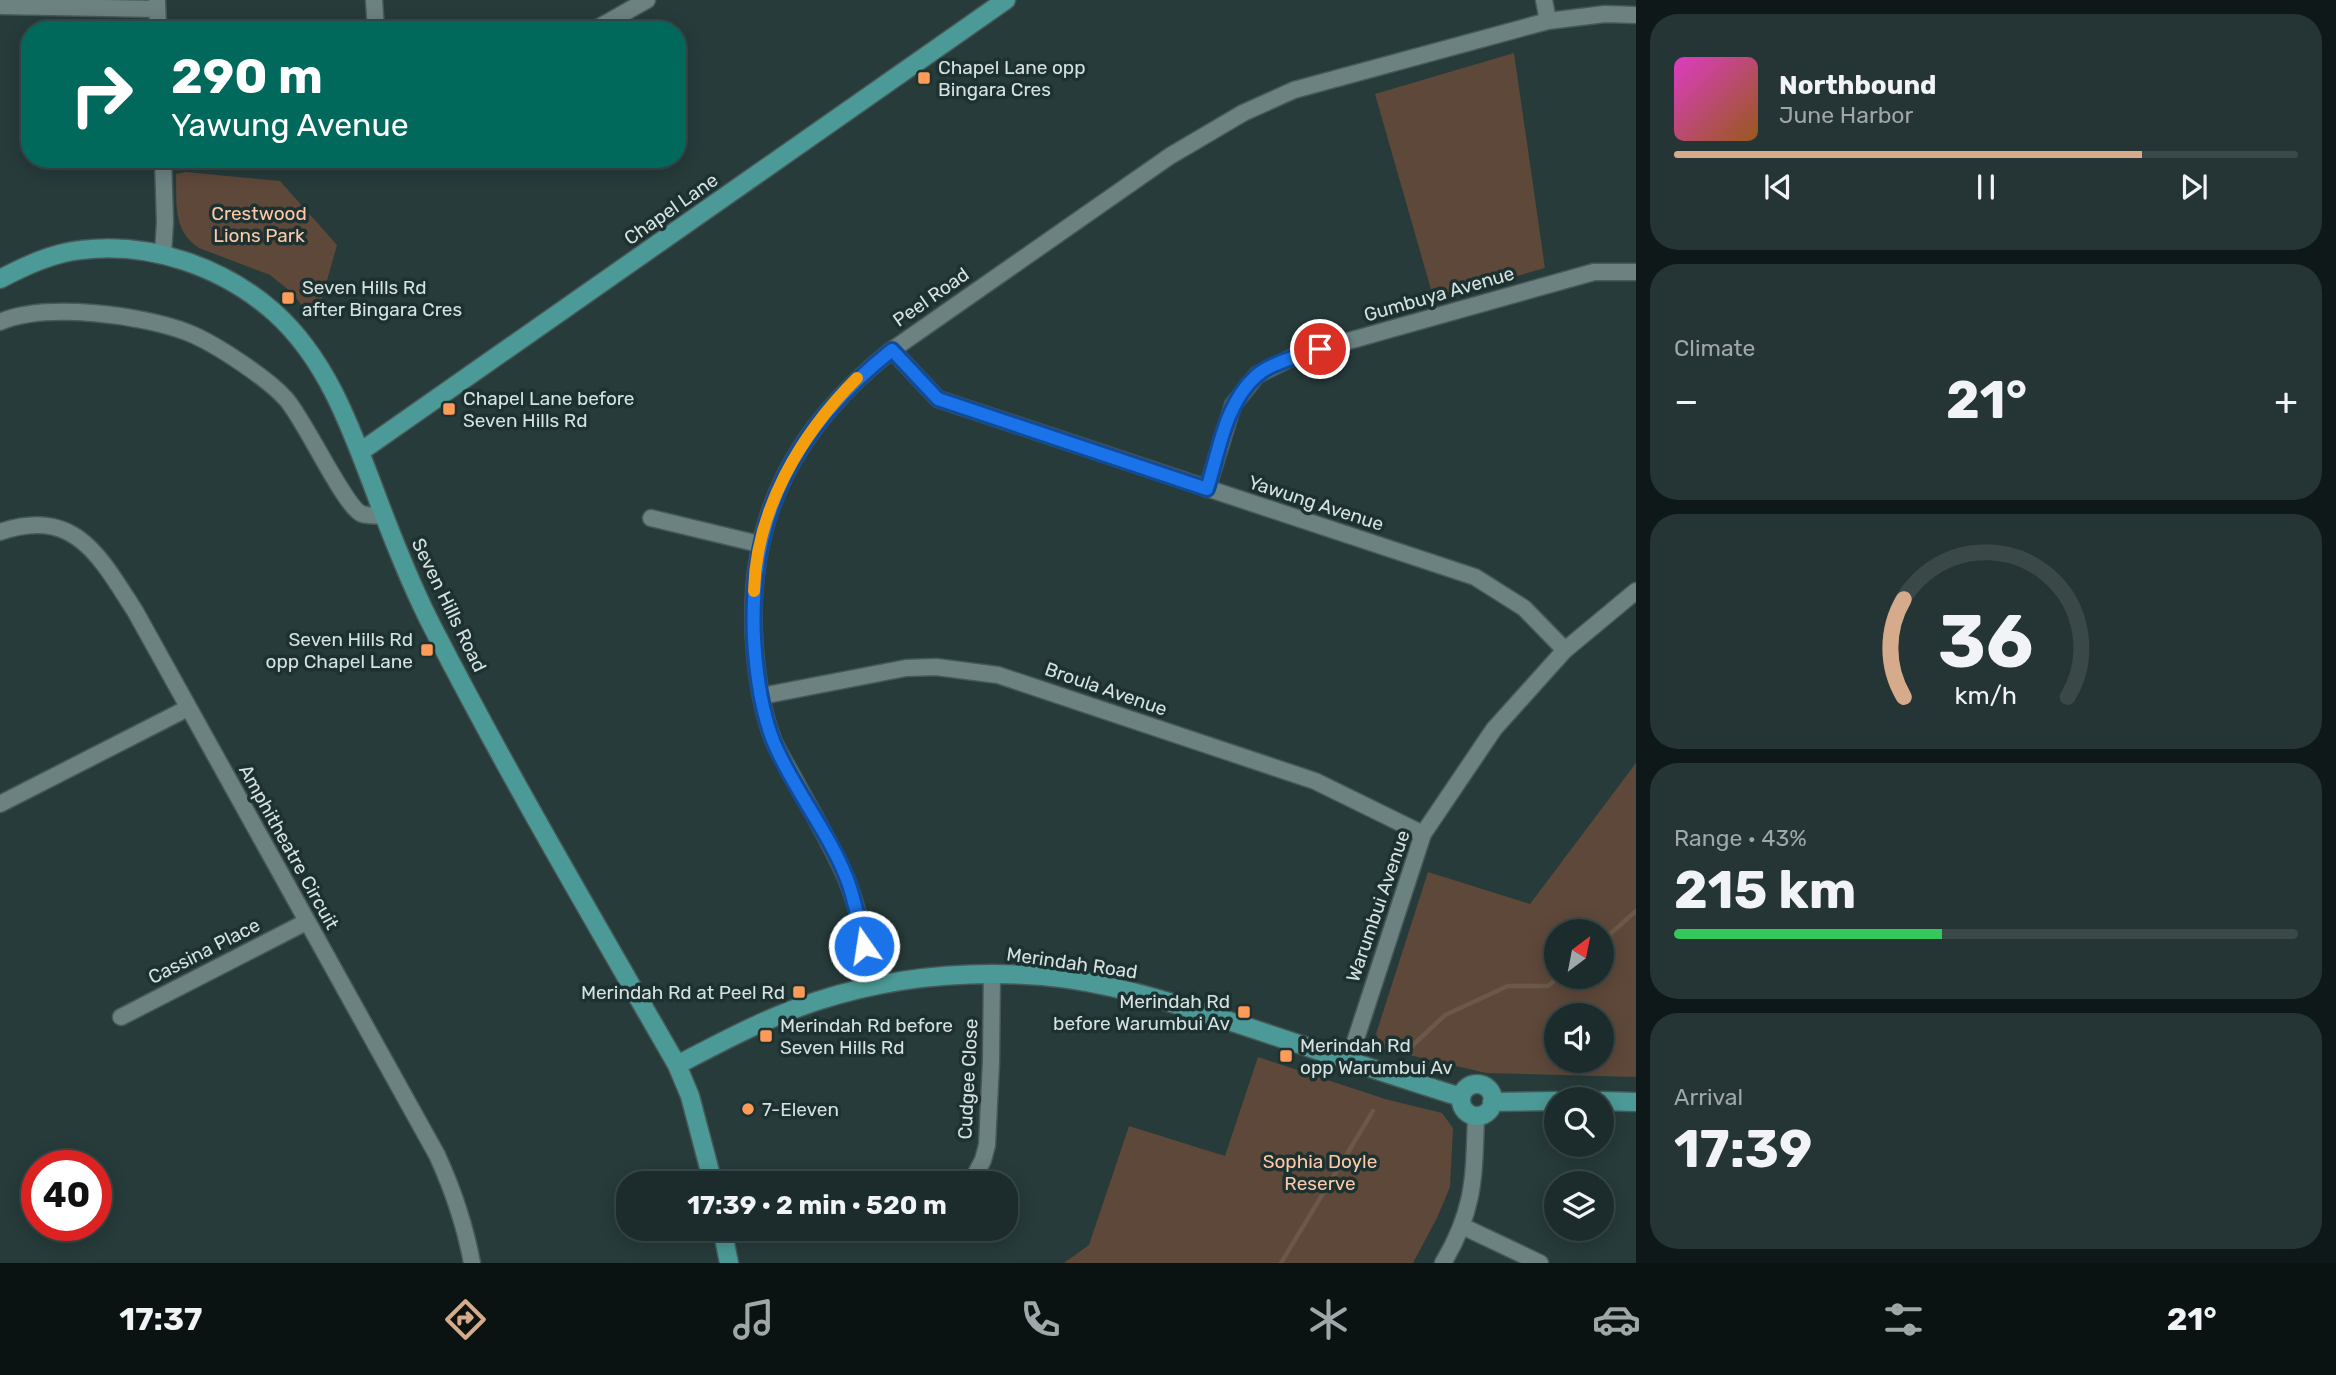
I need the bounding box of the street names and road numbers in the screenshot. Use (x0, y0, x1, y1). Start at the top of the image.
street label: Chapel Lane (620, 168, 722, 250)
street label: Peel Road (889, 262, 973, 332)
street label: Gumbuya Avenue (1361, 262, 1517, 326)
street label: Yawung Avenue (1245, 470, 1387, 536)
street label: Seven Hills Road (407, 534, 491, 676)
street label: Broula Avenue (1042, 657, 1170, 721)
street label: Amphitheatre Circuit (234, 760, 344, 934)
street label: Warumbui Avenue (1341, 827, 1415, 985)
street label: Cassina Place (144, 913, 264, 989)
street label: Merindah Road (1005, 942, 1139, 984)
street label: Cudgee Close (953, 1018, 983, 1140)

